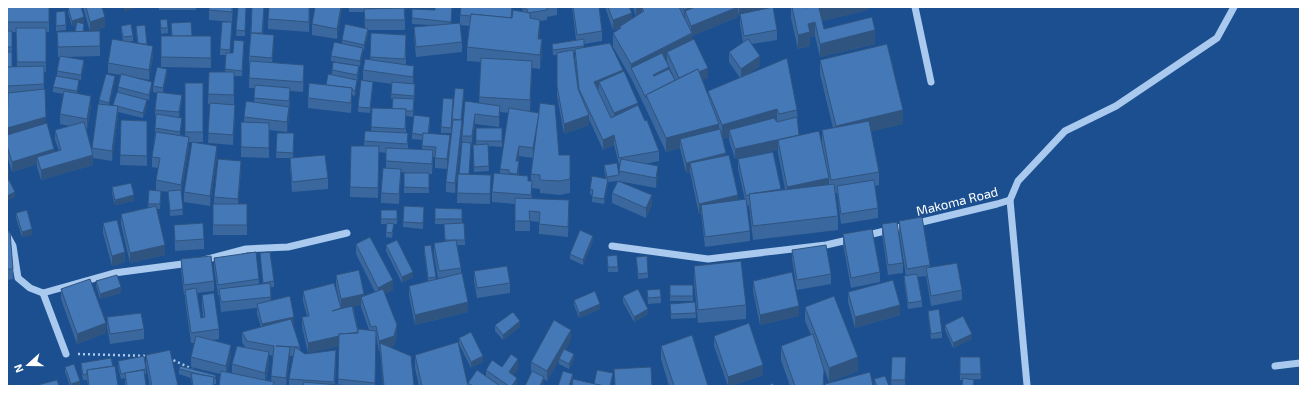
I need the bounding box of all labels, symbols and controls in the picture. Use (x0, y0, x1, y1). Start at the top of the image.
street label: Makoma Road (914, 183, 1000, 219)
north arrow (8, 345, 48, 385)
text: N (11, 363, 26, 375)

